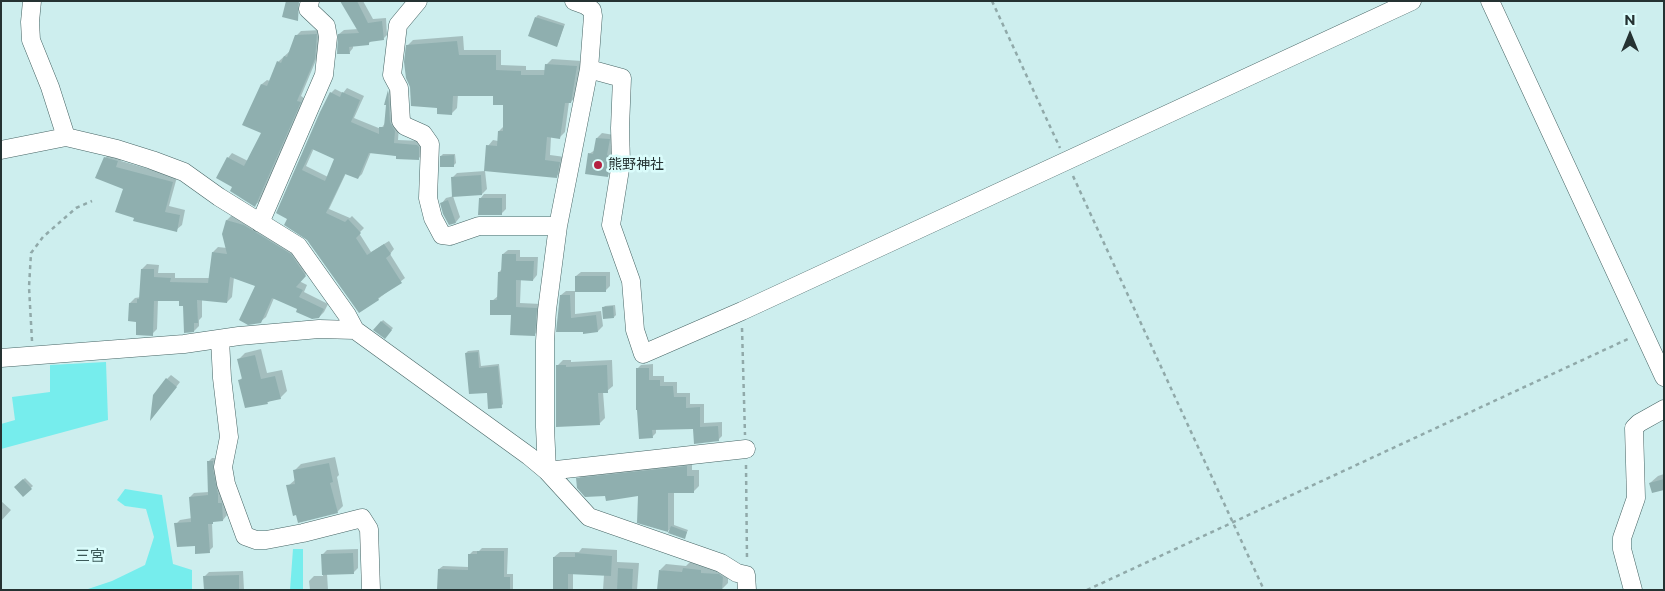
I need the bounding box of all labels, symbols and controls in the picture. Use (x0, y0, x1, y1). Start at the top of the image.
north arrow (1605, 10, 1655, 60)
text: N (1624, 11, 1636, 29)
place label: 熊野神社 (608, 157, 664, 173)
marker: 熊野神社 (592, 159, 604, 171)
district label: 三宮 (75, 548, 105, 566)

